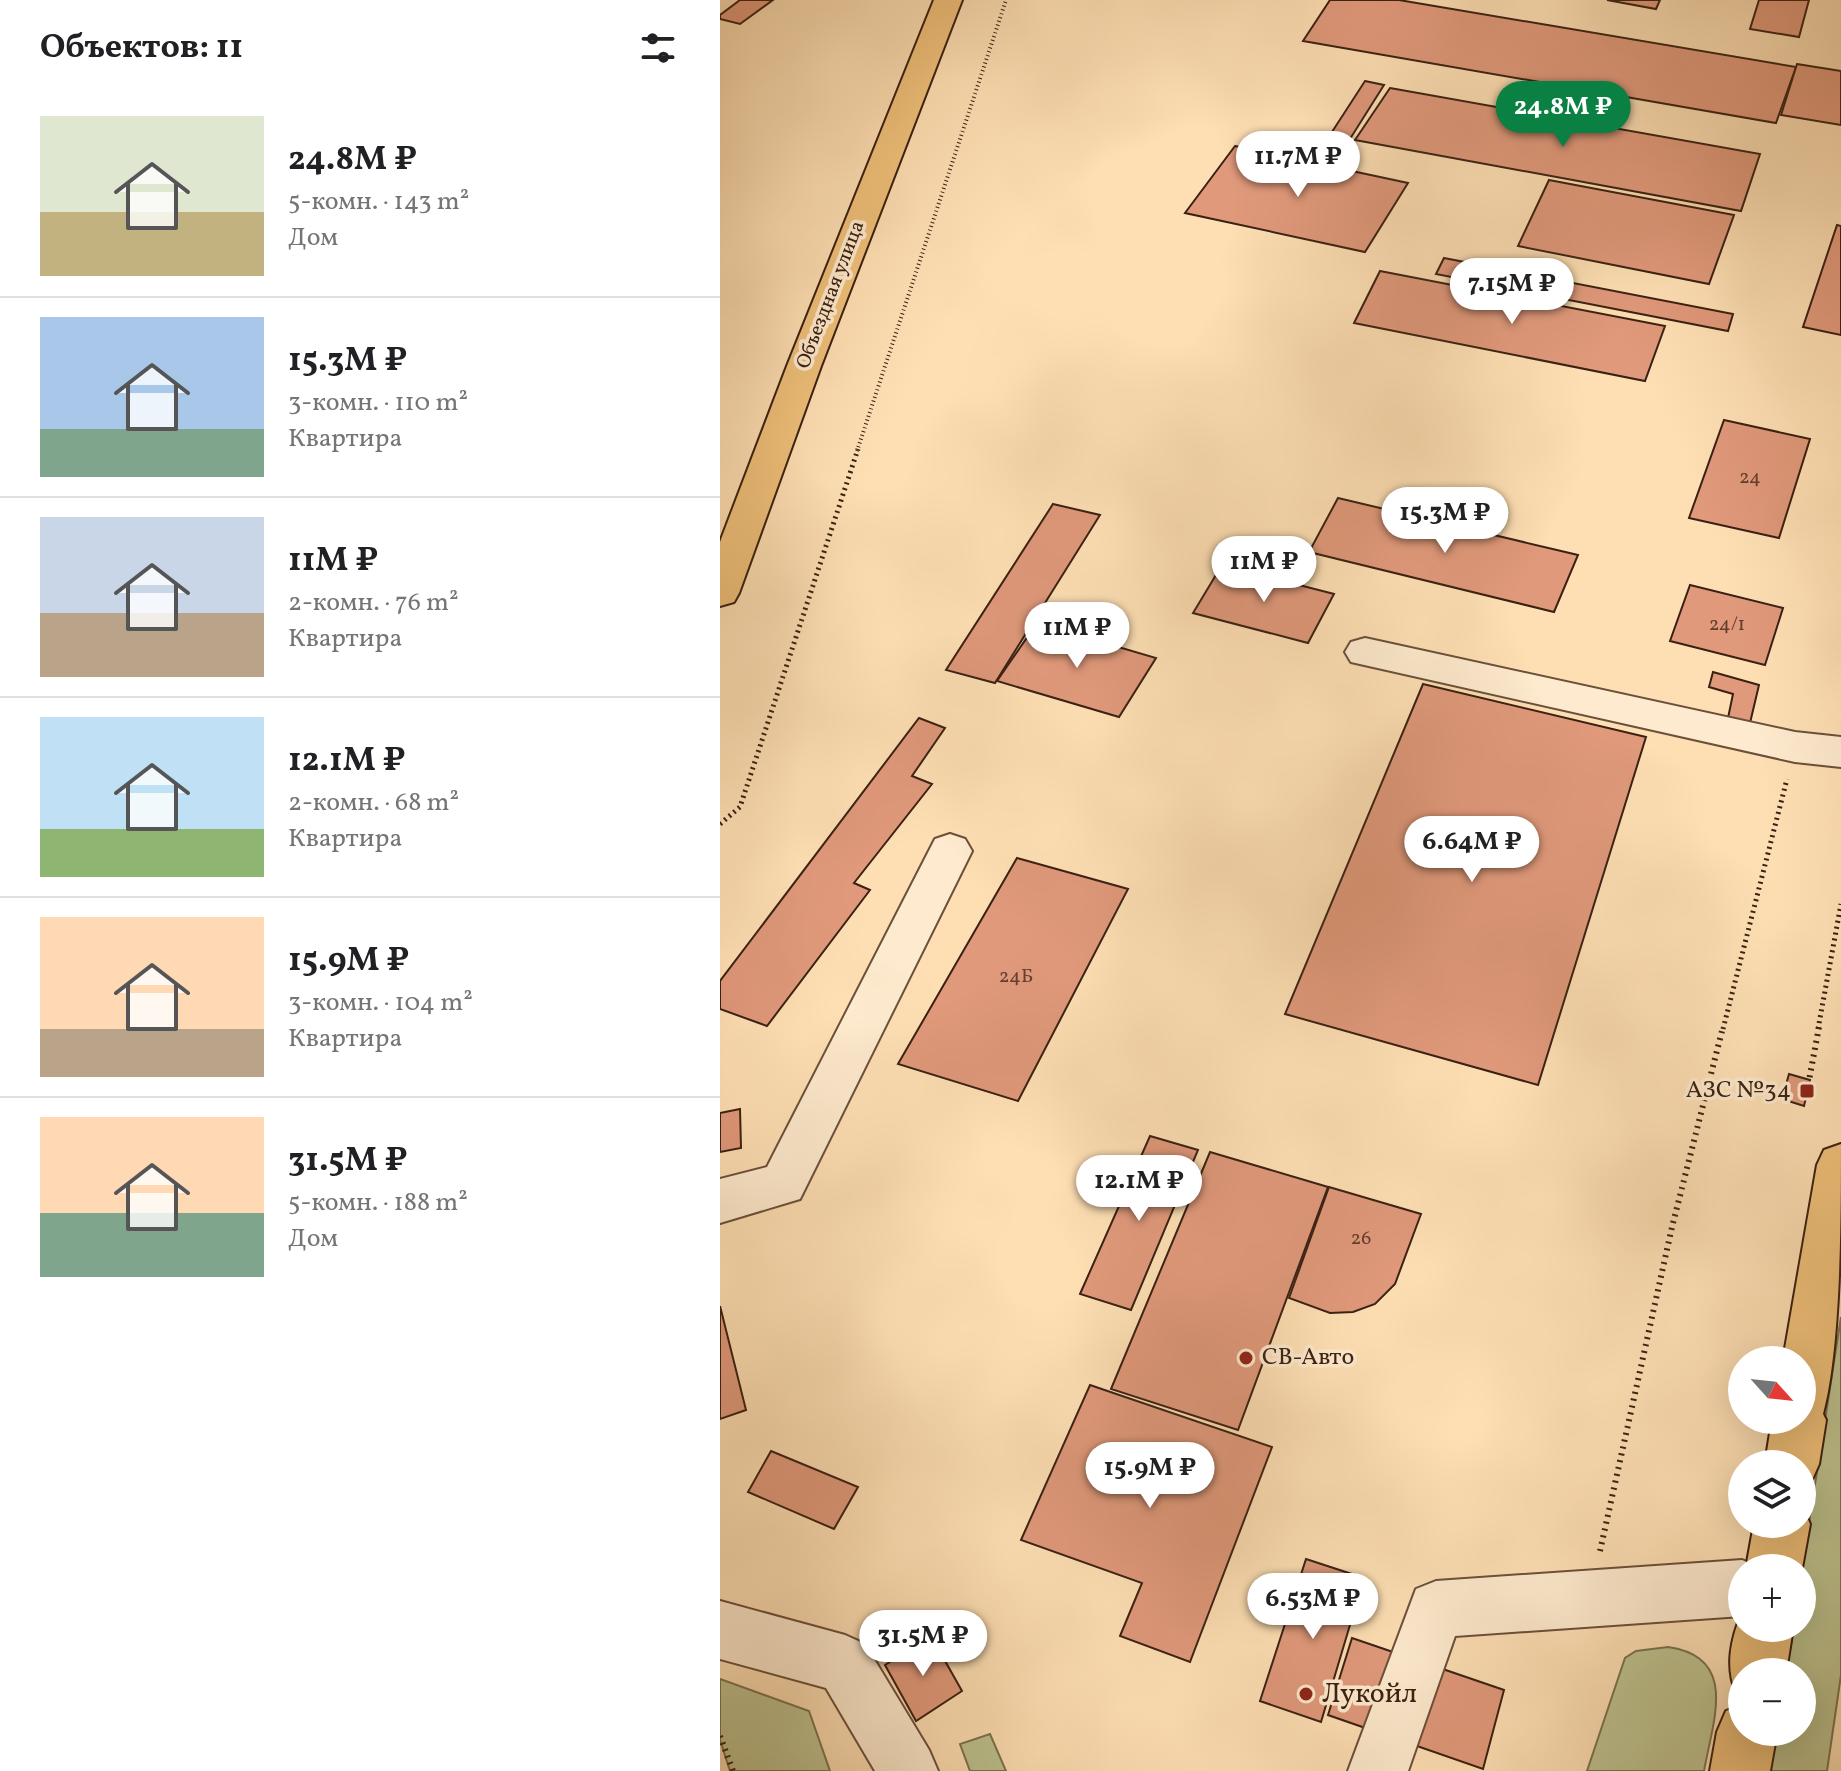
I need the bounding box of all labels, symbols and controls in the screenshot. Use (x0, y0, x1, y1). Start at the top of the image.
text: Объектов: 11 (40, 25, 243, 72)
icon: filters (636, 26, 680, 70)
pin: 24.8M ₽ (1489, 81, 1637, 149)
text: 24.8M ₽ (1514, 89, 1612, 125)
pin: 11.7M ₽ (1224, 131, 1372, 199)
text: 24.8M ₽ (288, 137, 417, 184)
text: 11.7M ₽ (1254, 139, 1342, 175)
icon: home (104, 148, 200, 244)
text: 5-комн. · 143 m² (288, 184, 469, 220)
street label: Объездная улица (790, 217, 872, 373)
text: Дом (288, 220, 338, 256)
pin: 7.15M ₽ (1438, 258, 1586, 326)
text: 7.15M ₽ (1468, 266, 1556, 302)
text: 15.3M ₽ (288, 338, 407, 385)
icon: home (104, 349, 200, 445)
text: 3-комн. · 110 m² (288, 385, 468, 421)
text: Квартира (288, 421, 402, 457)
house number: 24 (1739, 464, 1761, 492)
pin: 15.3M ₽ (1371, 487, 1519, 555)
text: 15.3M ₽ (1399, 495, 1491, 531)
pin: 11M ₽ (1208, 536, 1320, 604)
text: 11M ₽ (288, 538, 378, 585)
text: 11M ₽ (1229, 544, 1299, 580)
icon: home (104, 549, 200, 645)
text: 2-комн. · 76 m² (288, 585, 459, 621)
pin: 11M ₽ (1021, 602, 1133, 670)
text: 11M ₽ (1042, 610, 1112, 646)
house number: 24/1 (1709, 611, 1745, 639)
text: Квартира (288, 621, 402, 657)
text: 12.1M ₽ (288, 738, 406, 785)
icon: home (104, 749, 200, 845)
text: 2-комн. · 68 m² (288, 785, 459, 821)
pin: 6.64M ₽ (1398, 816, 1546, 884)
text: Квартира (288, 821, 402, 857)
text: 6.64M ₽ (1422, 824, 1522, 860)
text: 15.9M ₽ (288, 938, 409, 985)
icon: home (104, 949, 200, 1045)
house number: 24Б (999, 963, 1033, 991)
text: 3-комн. · 104 m² (288, 985, 473, 1021)
text: Квартира (288, 1021, 402, 1057)
place label: АЗС №34 (1686, 1074, 1791, 1108)
marker: АЗС №34 (1798, 1082, 1816, 1100)
text: 31.5M ₽ (288, 1138, 408, 1185)
icon: home (104, 1149, 200, 1245)
pin: 12.1M ₽ (1065, 1155, 1213, 1223)
text: 12.1M ₽ (1094, 1163, 1184, 1199)
text: 5-комн. · 188 m² (288, 1185, 468, 1221)
text: Дом (288, 1221, 338, 1257)
house number: 26 (1351, 1225, 1371, 1253)
place label: СВ-Авто (1262, 1341, 1354, 1375)
north arrow (1728, 1346, 1816, 1434)
map controls (1728, 1346, 1816, 1746)
marker: СВ-Авто (1237, 1349, 1255, 1367)
pin: 15.9M ₽ (1076, 1442, 1224, 1510)
text: 15.9M ₽ (1104, 1450, 1196, 1486)
button: layers (1728, 1450, 1816, 1538)
button: + (1728, 1554, 1816, 1642)
pin: 6.53M ₽ (1239, 1573, 1387, 1641)
text: 6.53M ₽ (1265, 1581, 1361, 1617)
pin: 31.5M ₽ (849, 1610, 997, 1678)
text: 31.5M ₽ (877, 1618, 969, 1654)
button: − (1728, 1658, 1816, 1746)
place label: Лукойл (1322, 1675, 1417, 1714)
marker: Лукойл (1297, 1685, 1315, 1703)

